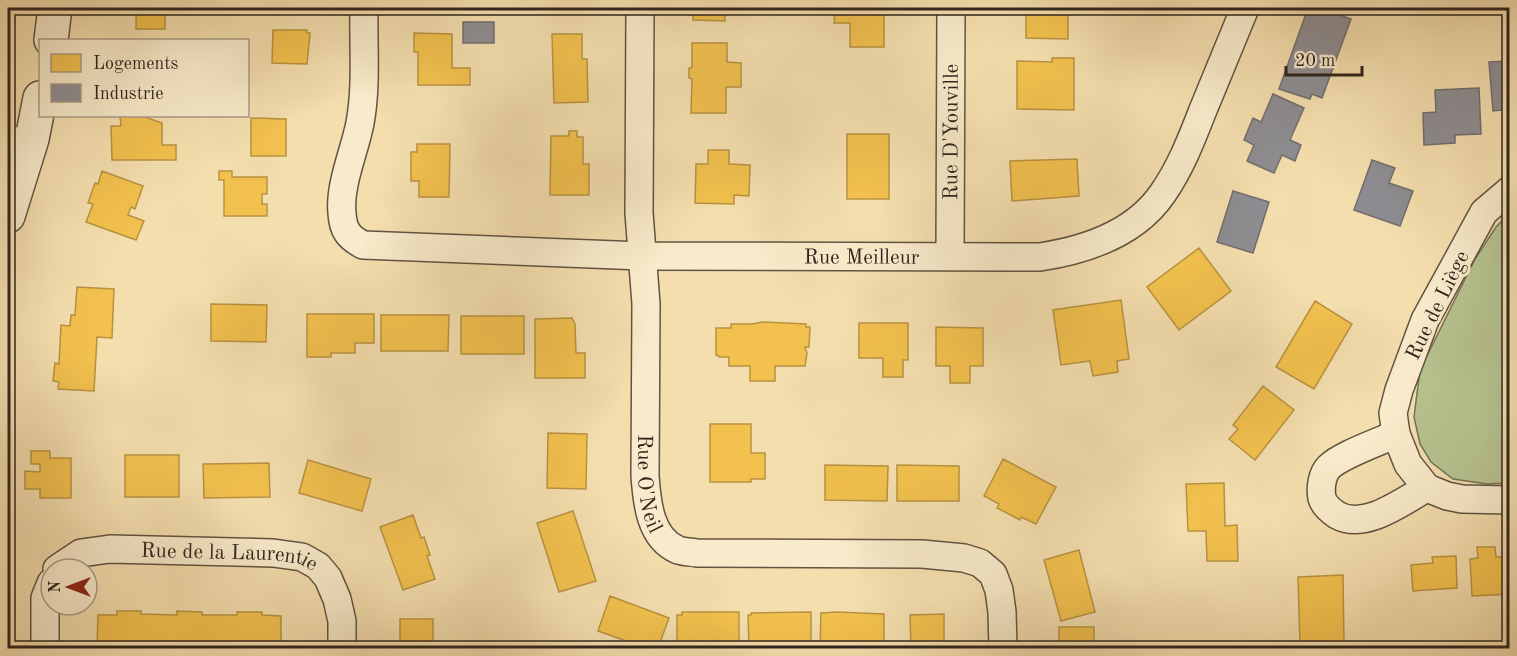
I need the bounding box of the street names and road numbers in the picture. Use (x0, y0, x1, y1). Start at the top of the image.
street label: Rue D'Youville (941, 64, 963, 200)
street label: Rue Meilleur (804, 247, 920, 269)
street label: Rue de Liège (1403, 248, 1474, 364)
street label: Rue O'Neil (633, 434, 665, 537)
street label: Rue de la Laurentie (140, 541, 321, 576)

